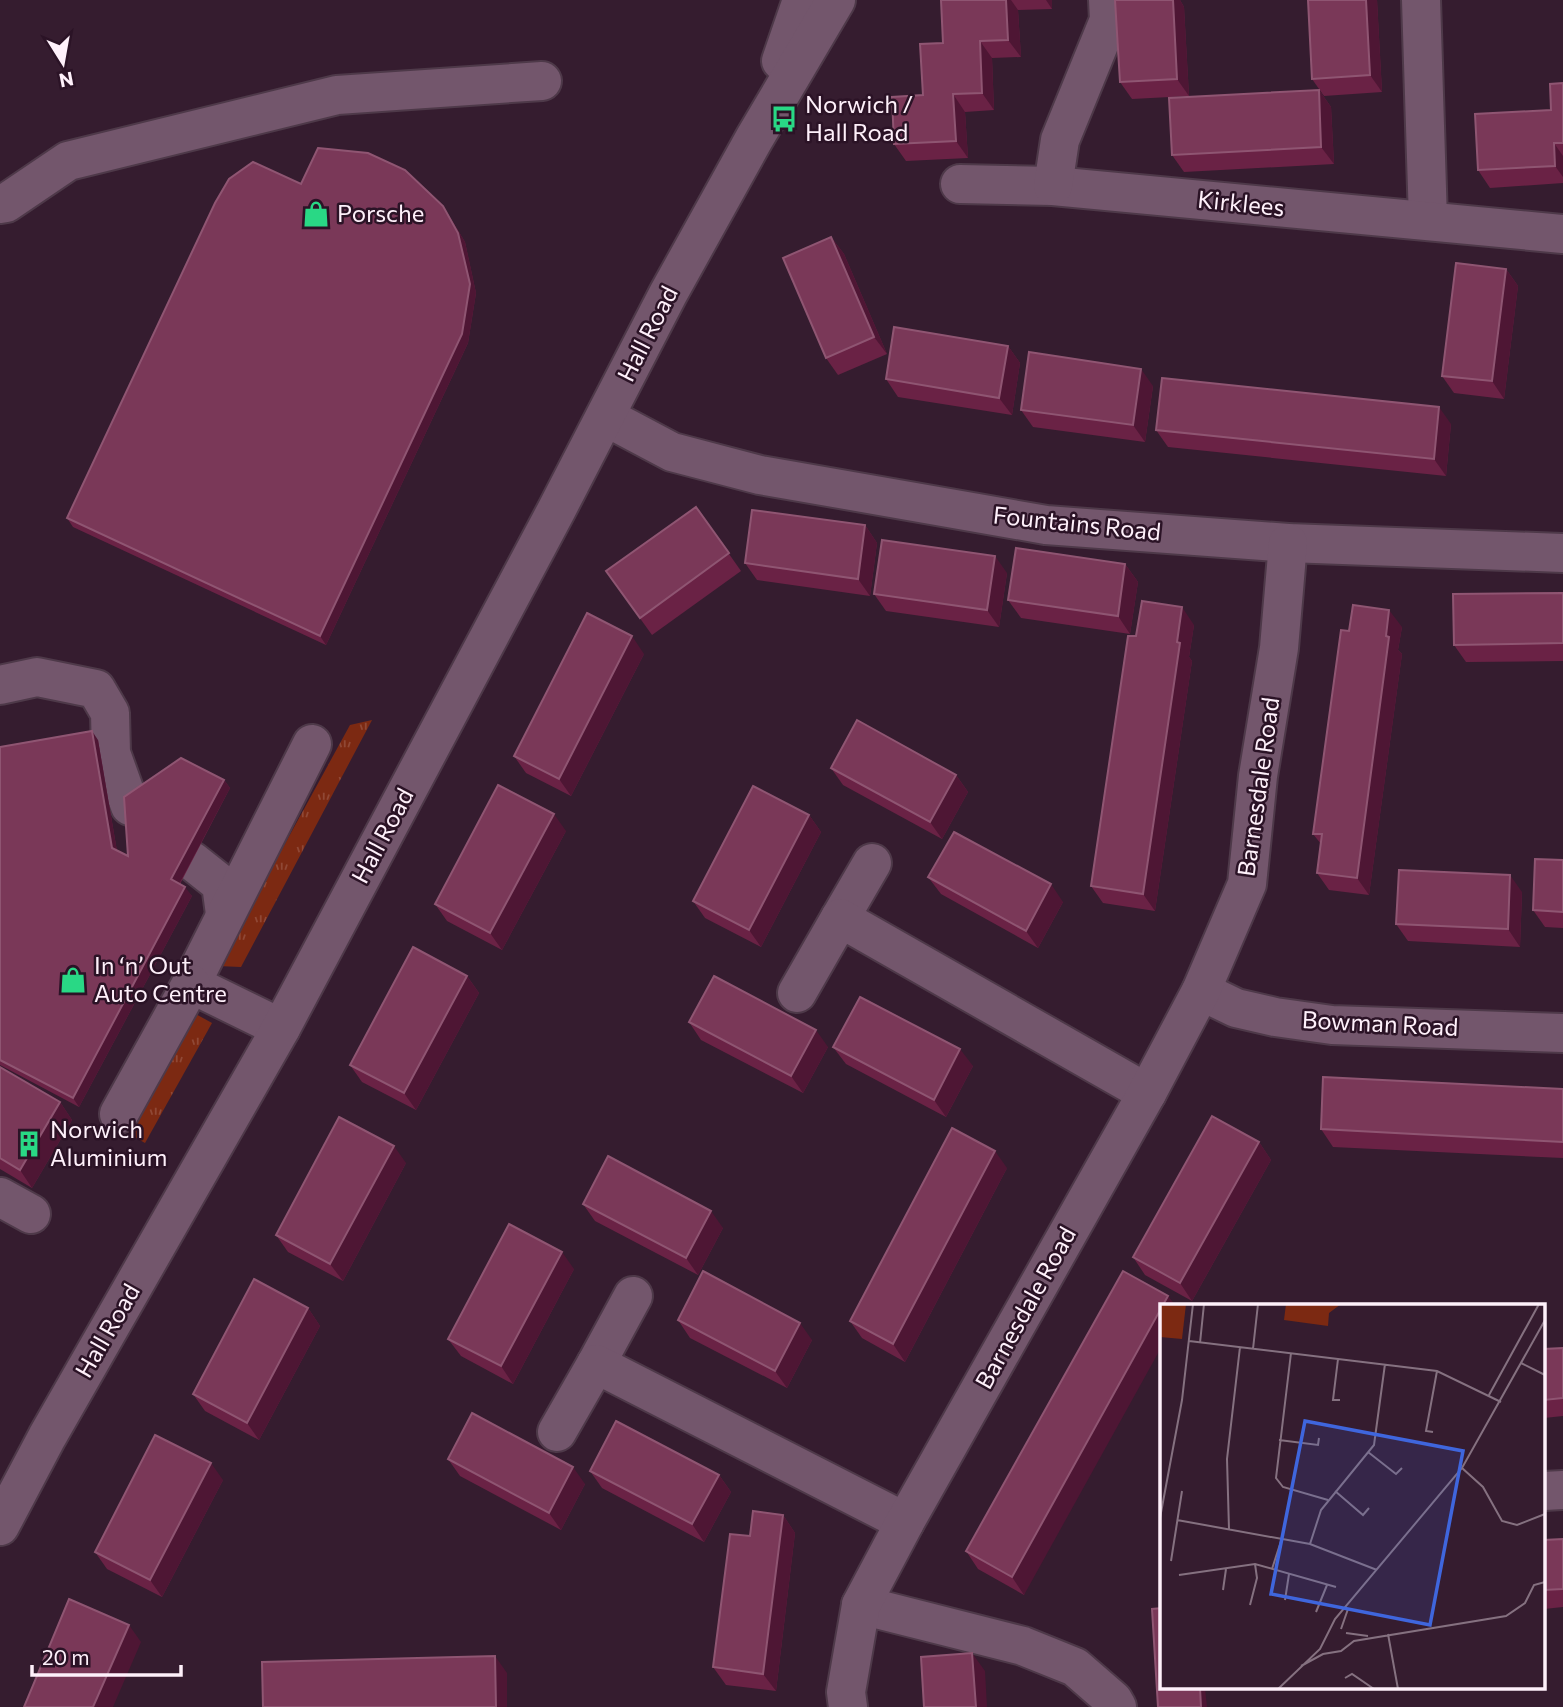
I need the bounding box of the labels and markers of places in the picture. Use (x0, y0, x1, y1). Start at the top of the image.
place label: Norwich / Hall Road (805, 89, 913, 146)
bus stop icon: Norwich / Hall Road (769, 104, 799, 134)
place label: Porsche (337, 198, 424, 227)
shop icon: Porsche (301, 199, 331, 229)
place label: In ‘n’ Out Auto Centre (94, 950, 227, 1007)
shop icon: In ‘n’ Out Auto Centre (58, 965, 88, 995)
place label: Norwich Aluminium (50, 1114, 167, 1171)
building icon: Norwich Aluminium (14, 1129, 44, 1159)

